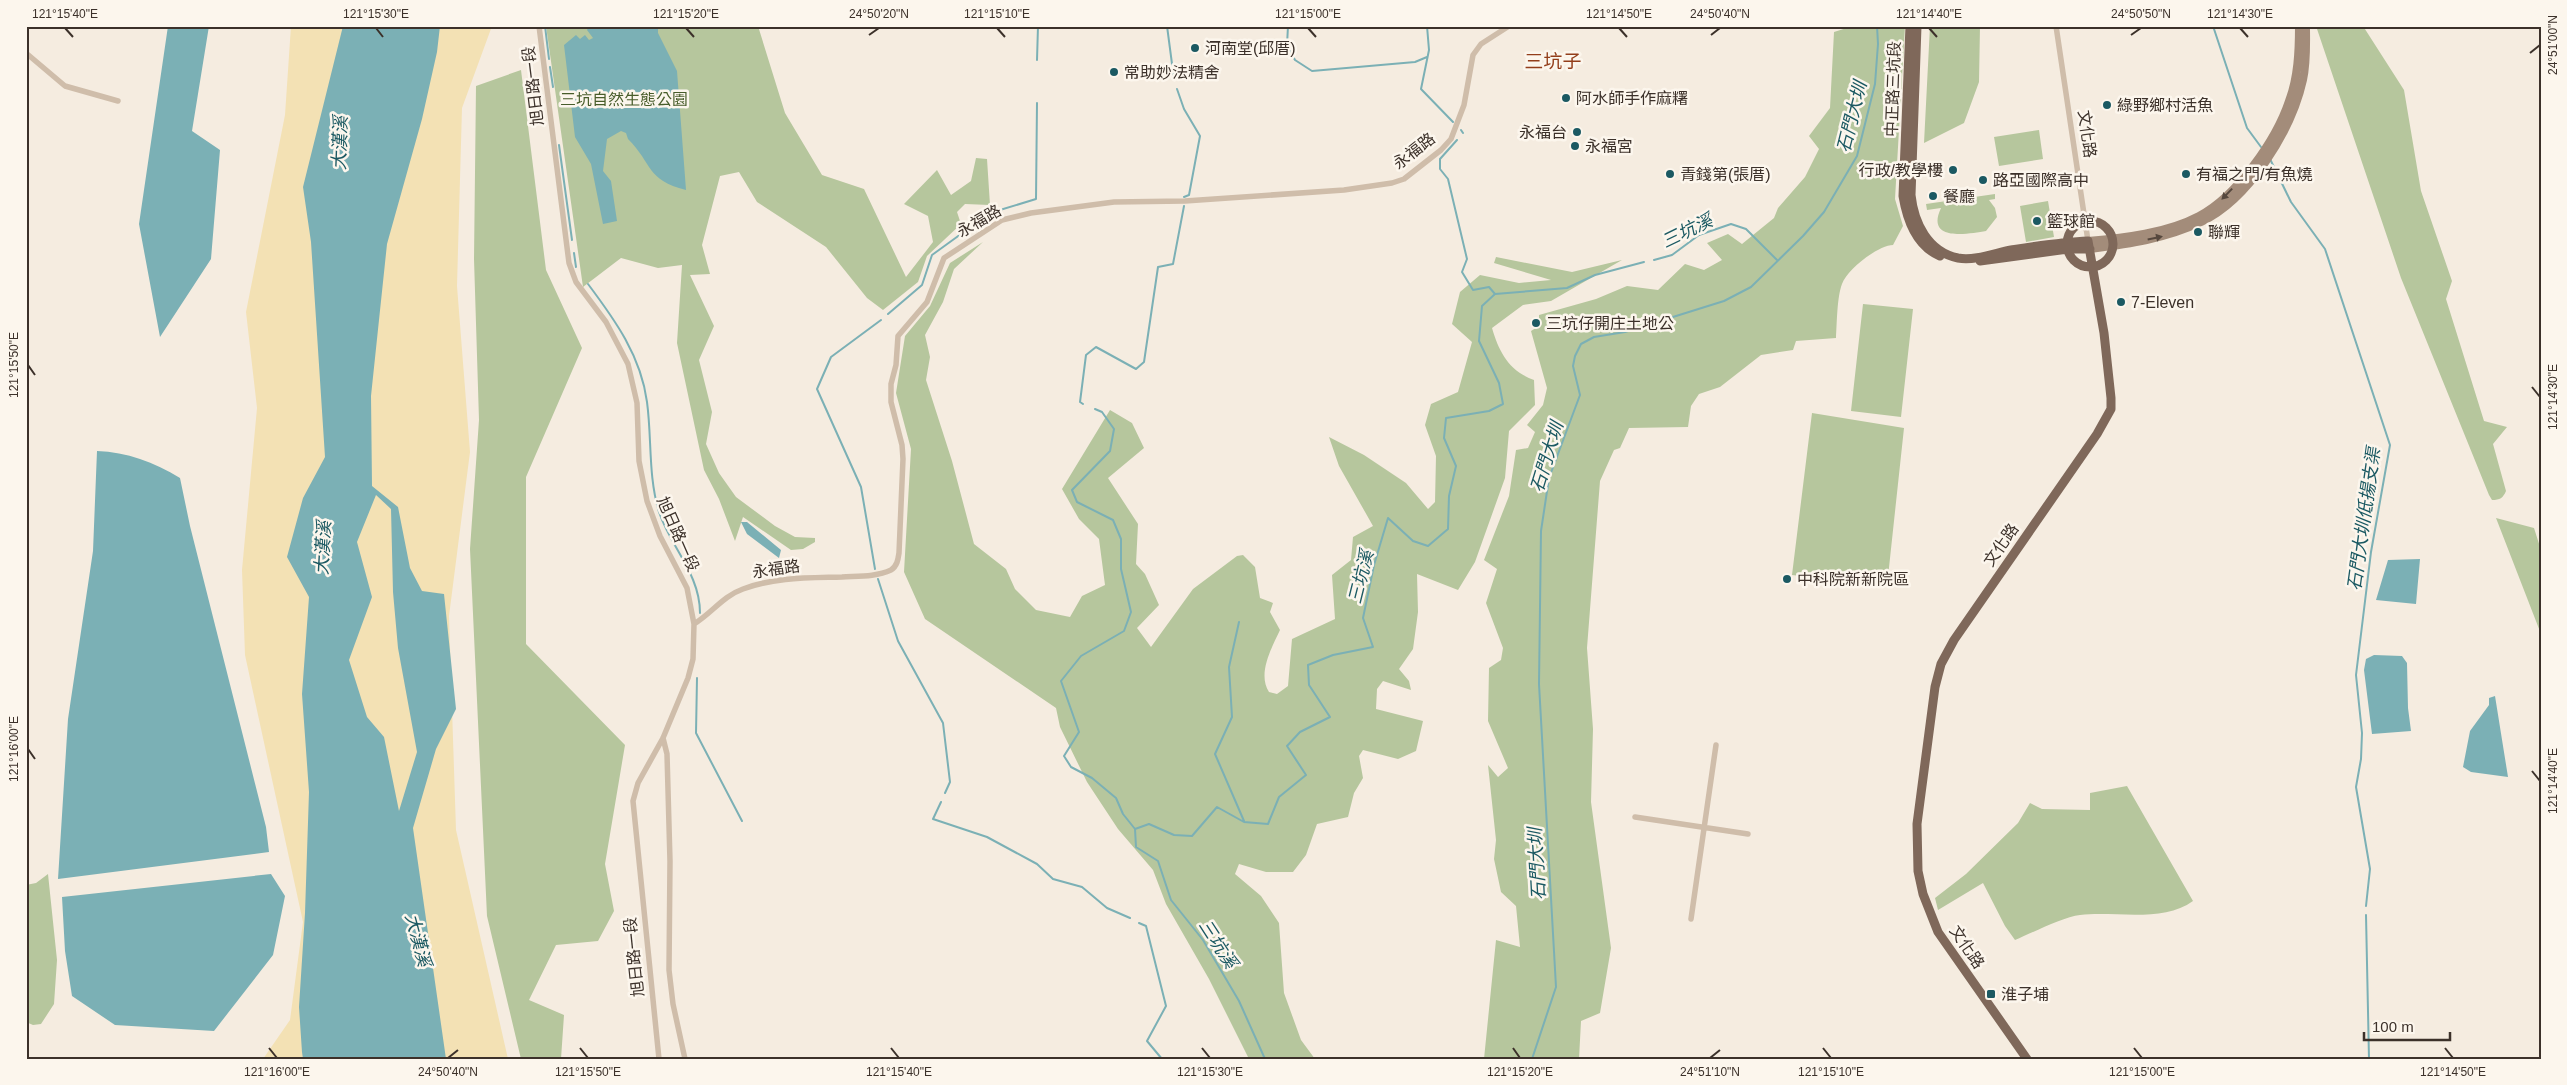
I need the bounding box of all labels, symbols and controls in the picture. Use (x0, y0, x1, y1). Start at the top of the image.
text: 121°15'40"E (32, 7, 98, 21)
text: 121°15'30"E (343, 7, 409, 21)
text: 121°15'20"E (653, 7, 719, 21)
text: 24°50'20"N (849, 7, 909, 21)
text: 121°15'10"E (964, 7, 1030, 21)
text: 121°15'00"E (1275, 7, 1341, 21)
text: 121°14'50"E (1586, 7, 1652, 21)
text: 24°50'40"N (1690, 7, 1750, 21)
text: 121°14'40"E (1896, 7, 1962, 21)
text: 24°50'50"N (2111, 7, 2171, 21)
text: 121°14'30"E (2207, 7, 2273, 21)
text: 24°51'00"N (2546, 15, 2560, 75)
place label: 河南堂(邱厝) (1205, 40, 1296, 57)
street label: 中正路三坑段 (1883, 41, 1903, 137)
marker: 河南堂(邱厝) (1189, 42, 1201, 54)
street label: 旭日路一段 (520, 45, 546, 127)
district label: 三坑子 (1524, 51, 1582, 72)
place label: 常助妙法精舍 (1124, 64, 1220, 81)
marker: 常助妙法精舍 (1108, 66, 1120, 78)
water label: 石門大圳 (1834, 77, 1871, 154)
place label: 阿水師手作麻糬 (1576, 90, 1688, 107)
park label: 三坑自然生態公園 (560, 91, 688, 108)
marker: 阿水師手作麻糬 (1560, 92, 1572, 104)
place label: 綠野鄉村活魚 (2117, 96, 2213, 114)
marker: 綠野鄉村活魚 (2101, 99, 2113, 111)
street label: 文化路 (2075, 109, 2099, 159)
water label: 大漢溪 (329, 113, 351, 170)
place label: 永福台 (1519, 124, 1567, 141)
marker: 永福台 (1571, 126, 1583, 138)
street label: 永福路 (1390, 130, 1438, 172)
place label: 永福宮 (1585, 138, 1633, 155)
marker: 永福宮 (1569, 140, 1581, 152)
place label: 行政/教學樓 (1859, 162, 1943, 179)
marker: 行政/教學樓 (1947, 164, 1959, 176)
place label: 有福之門/有魚燒 (2196, 165, 2312, 183)
place label: 青錢第(張厝) (1680, 166, 1771, 183)
marker: 青錢第(張厝) (1664, 168, 1676, 180)
marker: 有福之門/有魚燒 (2180, 168, 2192, 180)
place label: 路亞國際高中 (1993, 172, 2089, 189)
marker: 路亞國際高中 (1977, 174, 1989, 186)
place label: 餐廳 (1943, 188, 1975, 205)
one-way arrow (2221, 188, 2233, 200)
marker: 餐廳 (1927, 190, 1939, 202)
street label: 永福路 (954, 202, 1004, 240)
water label: 三坑溪 (1658, 209, 1718, 252)
place label: 籃球館 (2047, 212, 2095, 230)
marker: 籃球館 (2031, 215, 2043, 227)
place label: 聯輝 (2208, 224, 2240, 241)
marker: 聯輝 (2192, 226, 2204, 238)
one-way arrow (2148, 234, 2163, 242)
place label: 7-Eleven (2131, 294, 2194, 311)
marker: 7-Eleven (2115, 296, 2127, 308)
place label: 三坑仔開庄土地公 (1546, 315, 1674, 332)
marker: 三坑仔開庄土地公 (1530, 317, 1542, 329)
text: 121°15'50"E (7, 332, 21, 398)
text: 121°14'30"E (2546, 364, 2560, 430)
water label: 石門大圳 (1527, 417, 1568, 494)
water label: 石門大圳低揚支渠 (2344, 443, 2384, 592)
street label: 旭日路一段 (654, 494, 702, 574)
water label: 大漢溪 (312, 518, 335, 575)
street label: 文化路 (1980, 520, 2022, 570)
water label: 三坑溪 (1345, 545, 1378, 606)
street label: 永福路 (751, 557, 801, 581)
place label: 中科院新新院區 (1797, 571, 1909, 588)
marker: 中科院新新院區 (1781, 573, 1793, 585)
text: 121°16'00"E (7, 716, 21, 782)
text: 121°14'40"E (2546, 748, 2560, 814)
water label: 石門大圳 (1525, 825, 1549, 900)
water label: 大漢溪 (401, 911, 435, 972)
street label: 旭日路一段 (621, 916, 647, 998)
water label: 三坑溪 (1195, 916, 1243, 975)
street label: 文化路 (1947, 922, 1987, 972)
place label: 淮子埔 (2001, 986, 2049, 1003)
marker: 淮子埔 (1985, 988, 1997, 1000)
scale bar (2364, 1010, 2451, 1042)
text: 100 m (2372, 1018, 2414, 1035)
text: 121°16'00"E (244, 1065, 310, 1079)
text: 24°50'40"N (418, 1065, 478, 1079)
text: 121°15'50"E (555, 1065, 621, 1079)
text: 121°15'40"E (866, 1065, 932, 1079)
text: 121°15'30"E (1177, 1065, 1243, 1079)
text: 121°15'20"E (1487, 1065, 1553, 1079)
text: 24°51'10"N (1680, 1065, 1740, 1079)
text: 121°15'10"E (1798, 1065, 1864, 1079)
text: 121°15'00"E (2109, 1065, 2175, 1079)
text: 121°14'50"E (2420, 1065, 2486, 1079)

